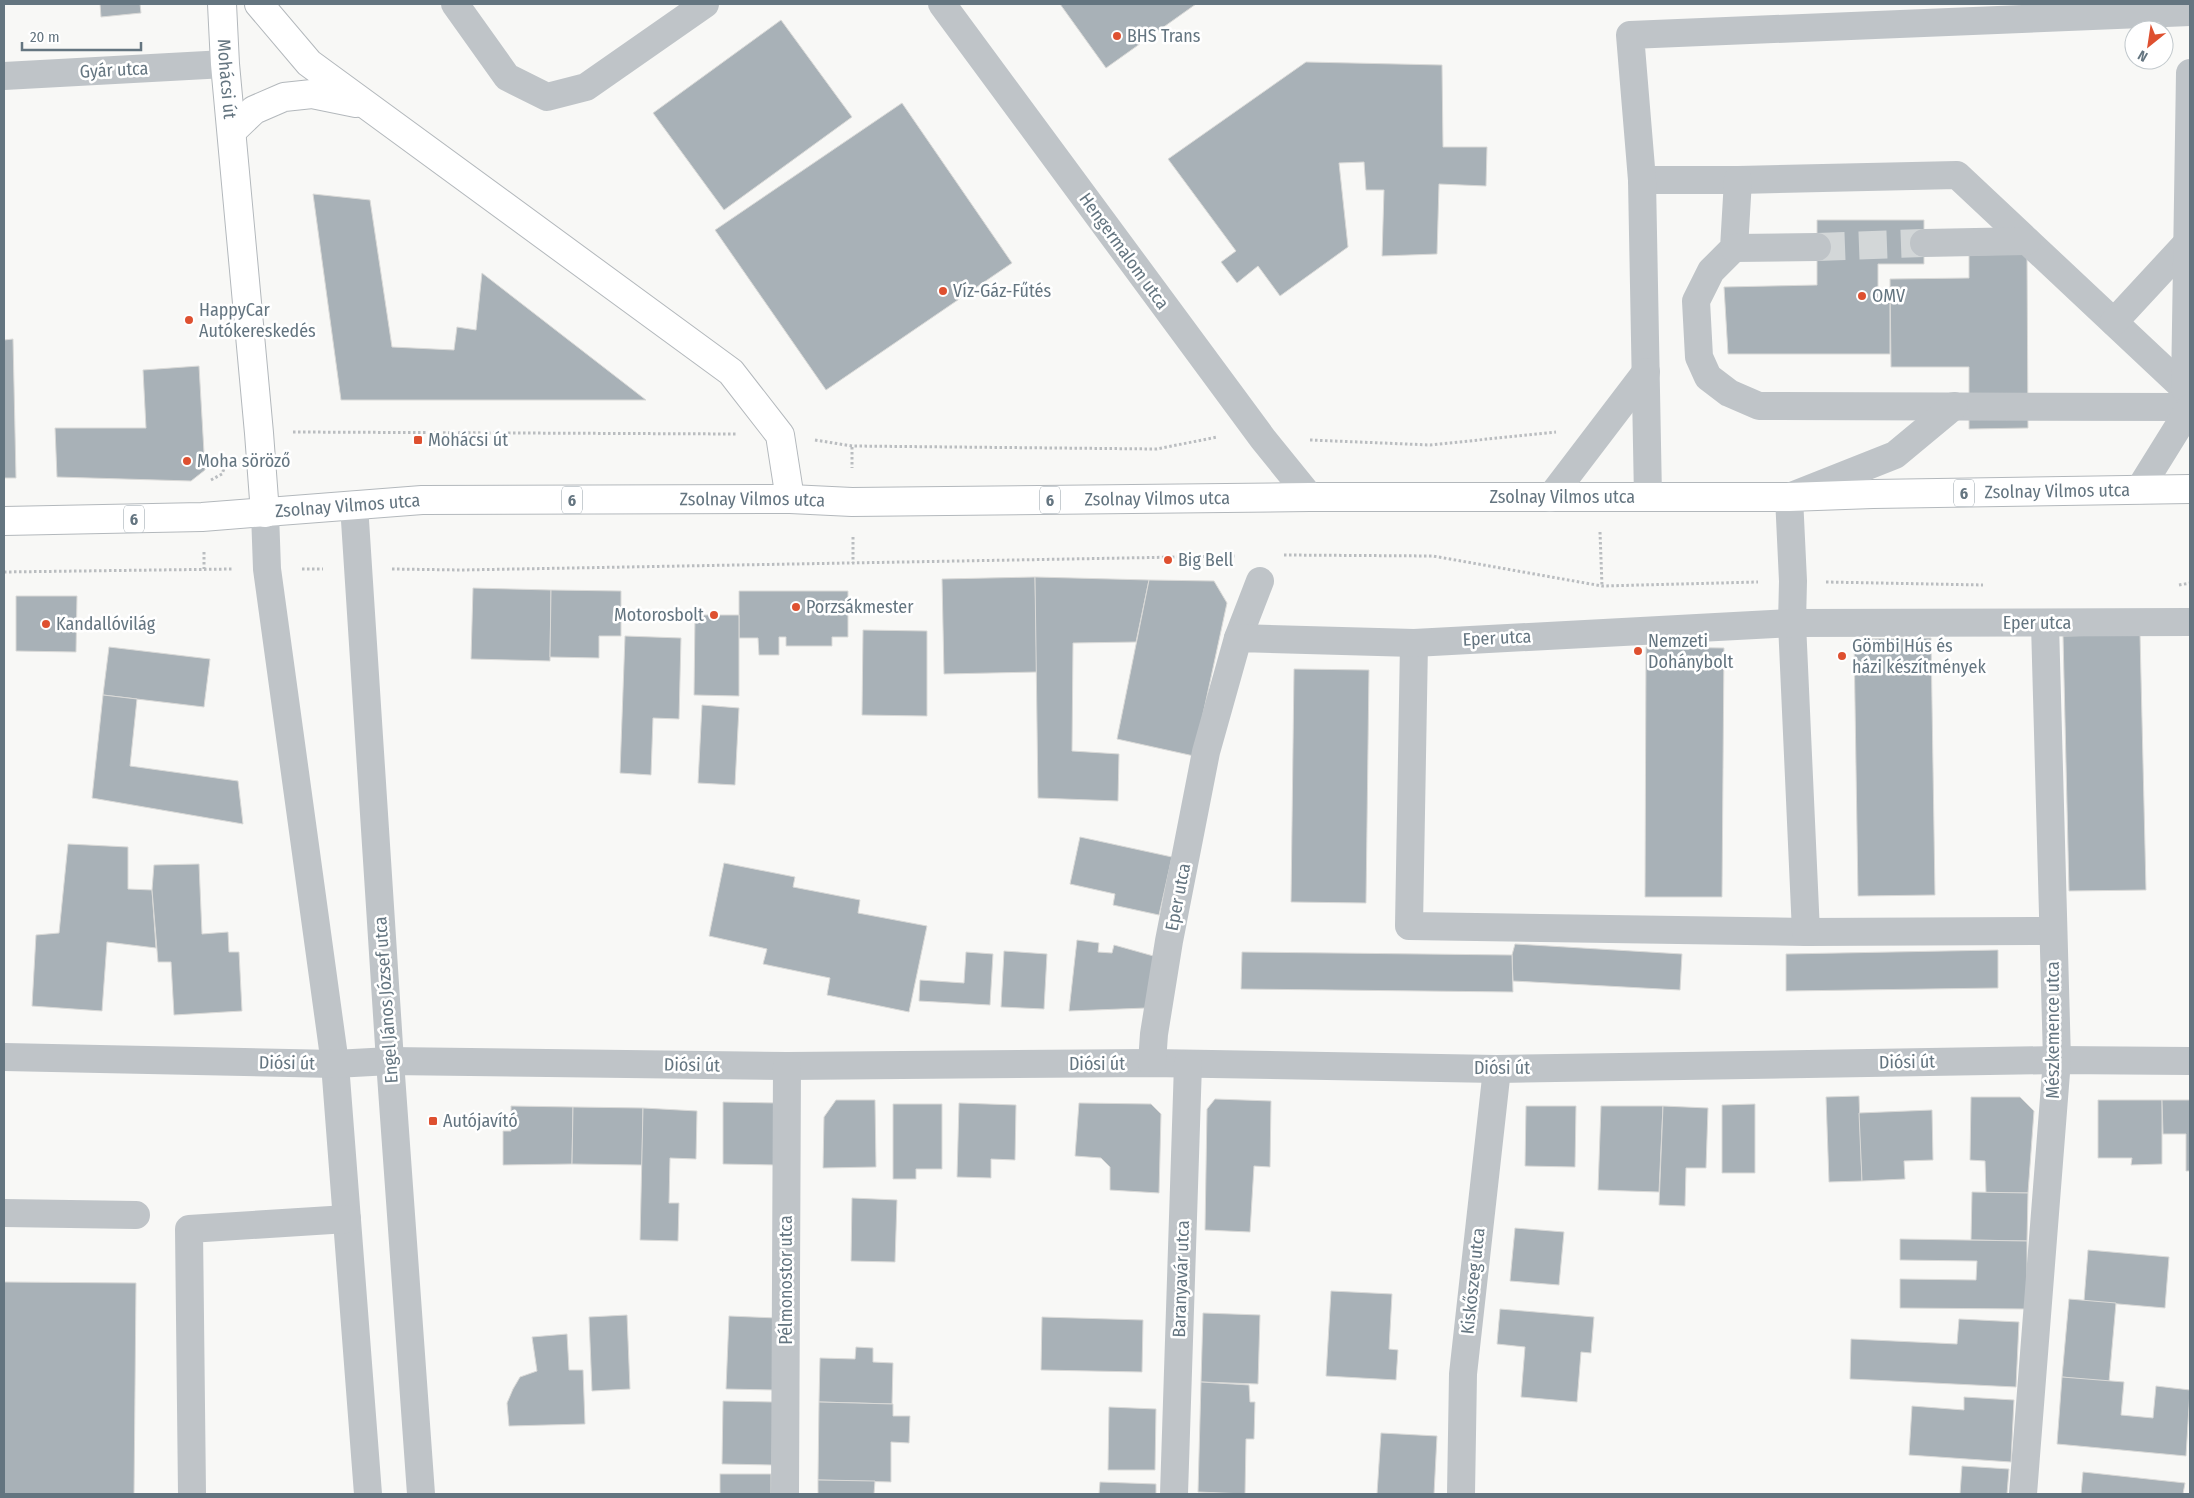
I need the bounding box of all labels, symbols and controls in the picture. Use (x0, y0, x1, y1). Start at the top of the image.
scale bar (22, 20, 141, 52)
north arrow (2124, 20, 2174, 70)
place label: BHS Trans (1127, 25, 1201, 47)
text: 20 m (30, 28, 60, 46)
marker: BHS Trans (1111, 30, 1123, 42)
street label: Mohácsi út (213, 38, 241, 120)
text: N (2135, 46, 2151, 65)
street label: Gyár utca (79, 57, 149, 83)
street label: Hengermalom utca (1074, 188, 1174, 314)
place label: Víz-Gáz-Fűtés (953, 280, 1052, 302)
marker: Víz-Gáz-Fűtés (937, 285, 949, 297)
place label: OMV (1872, 285, 1906, 307)
marker: OMV (1856, 290, 1868, 302)
place label: HappyCar Autókereskedés (199, 299, 316, 342)
marker: HappyCar Autókereskedés (183, 314, 195, 326)
place label: Mohácsi út (428, 429, 508, 451)
marker: Mohácsi út (412, 434, 424, 446)
place label: Moha söröző (197, 450, 291, 472)
marker: Moha söröző (181, 455, 193, 467)
road number: 6 (1954, 479, 1974, 506)
street label: Zsolnay Vilmos utca (1984, 479, 2130, 503)
road number: 6 (562, 486, 582, 514)
road number: 6 (1040, 486, 1060, 514)
street label: Zsolnay Vilmos utca (1489, 486, 1635, 508)
street label: Zsolnay Vilmos utca (1084, 487, 1230, 510)
street label: Zsolnay Vilmos utca (679, 488, 826, 512)
street label: Zsolnay Vilmos utca (274, 489, 421, 522)
road number: 6 (124, 506, 144, 532)
place label: Big Bell (1178, 549, 1234, 571)
marker: Big Bell (1162, 554, 1174, 566)
place label: Porzsákmester (806, 596, 914, 618)
marker: Porzsákmester (790, 601, 802, 613)
place label: Motorosbolt (614, 604, 704, 626)
marker: Motorosbolt (708, 609, 720, 621)
street label: Eper utca (2003, 612, 2071, 634)
place label: Kandallóvilág (56, 613, 156, 635)
marker: Kandallóvilág (40, 618, 52, 630)
street label: Eper utca (1462, 625, 1532, 651)
place label: Nemzeti Dohánybolt (1648, 630, 1733, 673)
place label: Gömbi Hús és házi készítmények (1852, 635, 1986, 678)
marker: Nemzeti Dohánybolt (1632, 645, 1644, 657)
marker: Gömbi Hús és házi készítmények (1836, 650, 1848, 662)
street label: Eper utca (1161, 861, 1195, 933)
street label: Engel János József utca (369, 916, 403, 1084)
street label: Mészkemence utca (2042, 961, 2064, 1099)
street label: Diósi út (1879, 1051, 1935, 1073)
street label: Diósi út (259, 1052, 315, 1074)
street label: Diósi út (1069, 1053, 1125, 1075)
street label: Diósi út (664, 1054, 720, 1076)
street label: Diósi út (1474, 1057, 1530, 1079)
place label: Autójavító (443, 1110, 518, 1132)
marker: Autójavító (427, 1115, 439, 1127)
street label: Pélmonostor utca (775, 1215, 797, 1345)
street label: Baranyavár utca (1168, 1220, 1194, 1338)
street label: Kiskőszeg utca (1456, 1226, 1490, 1335)

